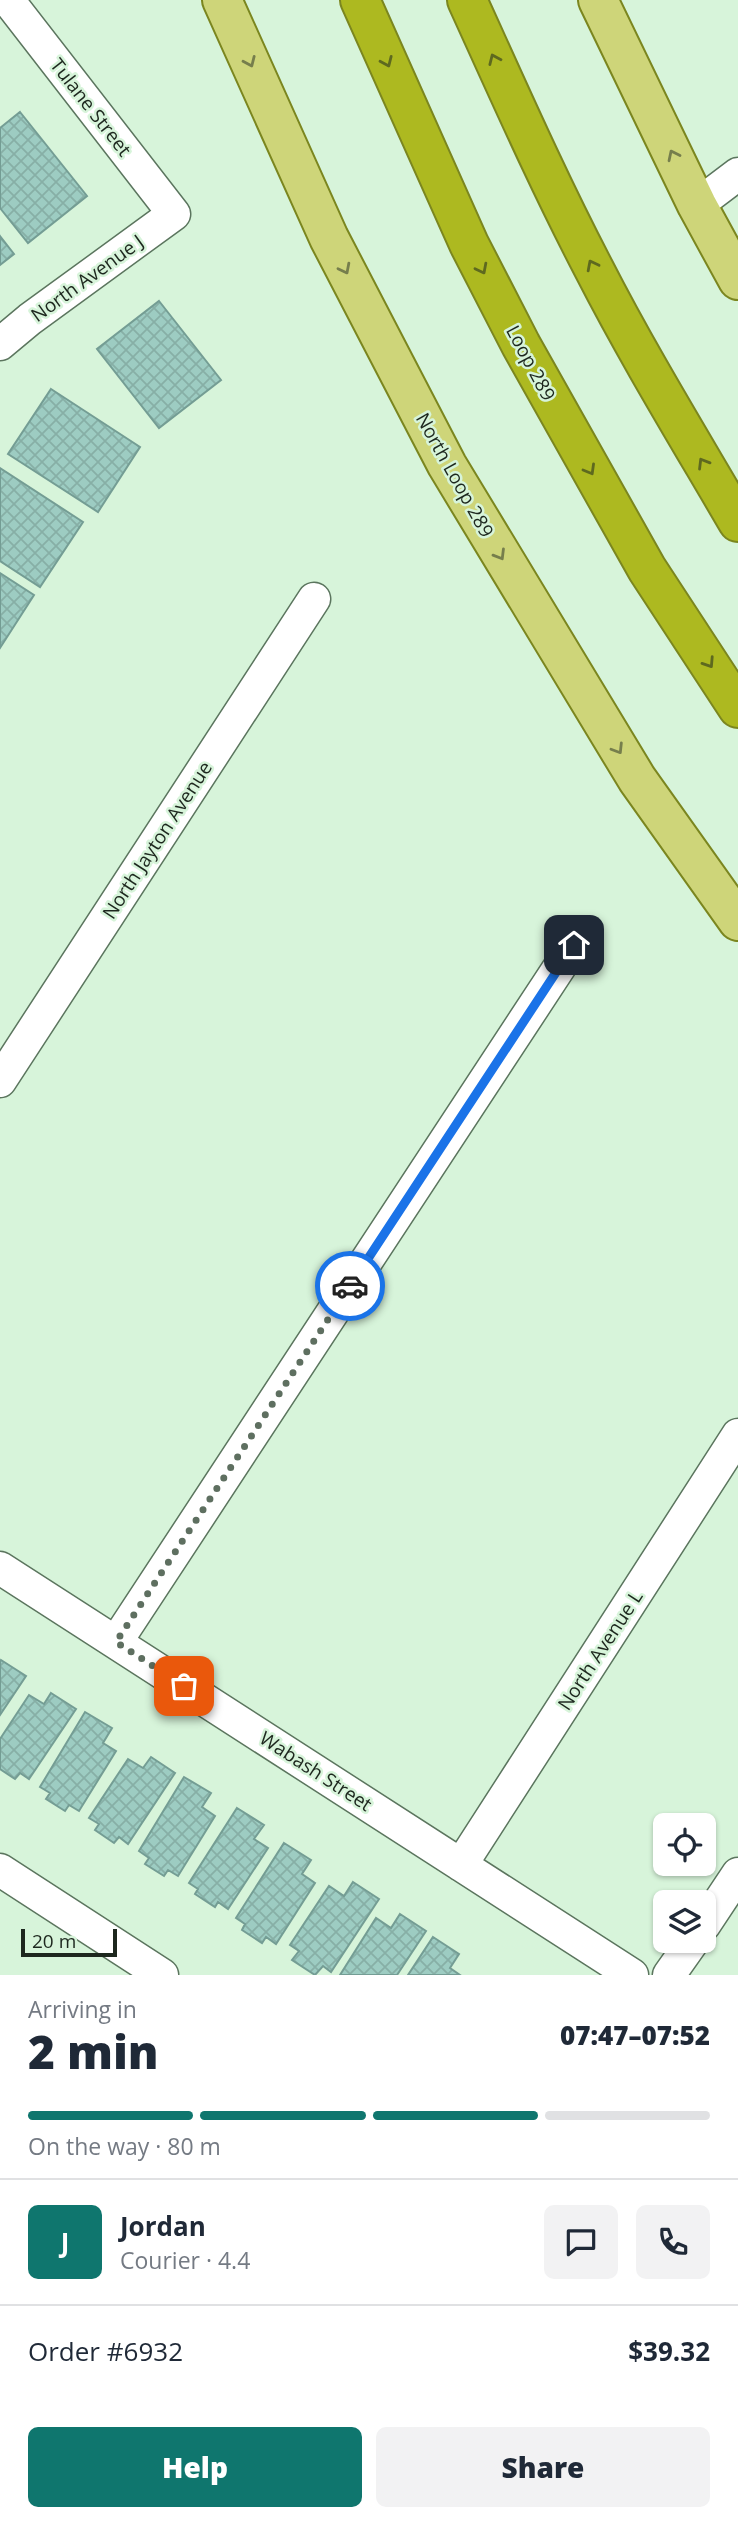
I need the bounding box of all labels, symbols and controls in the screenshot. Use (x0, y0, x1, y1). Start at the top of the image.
street label: Tulane Street (44, 53, 138, 162)
one-way arrow (488, 54, 502, 66)
one-way arrow (242, 55, 256, 67)
one-way arrow (379, 55, 393, 68)
one-way arrow (667, 150, 681, 162)
street label: North Avenue J (26, 228, 148, 328)
one-way arrow (586, 260, 600, 272)
one-way arrow (337, 262, 351, 274)
one-way arrow (473, 262, 487, 274)
street label: Loop 289 (500, 321, 562, 405)
street label: North Loop 289 (410, 408, 500, 542)
one-way arrow (698, 458, 711, 470)
one-way arrow (581, 462, 594, 475)
one-way arrow (492, 548, 505, 561)
one-way arrow (701, 656, 714, 669)
one-way arrow (610, 742, 623, 755)
street label: North Jayton Avenue (96, 756, 218, 924)
pin (544, 915, 604, 975)
icon: home (555, 926, 593, 964)
courier (315, 1251, 385, 1321)
icon: car (331, 1267, 369, 1305)
street label: North Avenue L (552, 1585, 648, 1715)
pin (154, 1656, 214, 1716)
icon: bag (165, 1667, 203, 1705)
street label: Wabash Street (255, 1725, 377, 1817)
map controls (653, 1813, 716, 1953)
button: locate (653, 1813, 716, 1876)
button: layers (653, 1890, 716, 1953)
scale bar (21, 1926, 117, 1958)
text: 20 m (32, 1928, 76, 1954)
text: Arriving in (28, 1993, 137, 2025)
text: 07:47–07:52 (560, 2017, 710, 2053)
text: 2 min (28, 2020, 159, 2082)
text: On the way · 80 m (28, 2130, 221, 2162)
button: chat (544, 2205, 618, 2279)
button: phone (636, 2205, 710, 2279)
text: Jordan (120, 2208, 206, 2244)
text: J (61, 2224, 69, 2260)
text: Courier · 4.4 (120, 2244, 250, 2276)
text: Order #6932 (28, 2333, 183, 2369)
text: $39.32 (628, 2333, 710, 2369)
button: Help (28, 2427, 362, 2507)
button: Share (376, 2427, 710, 2507)

